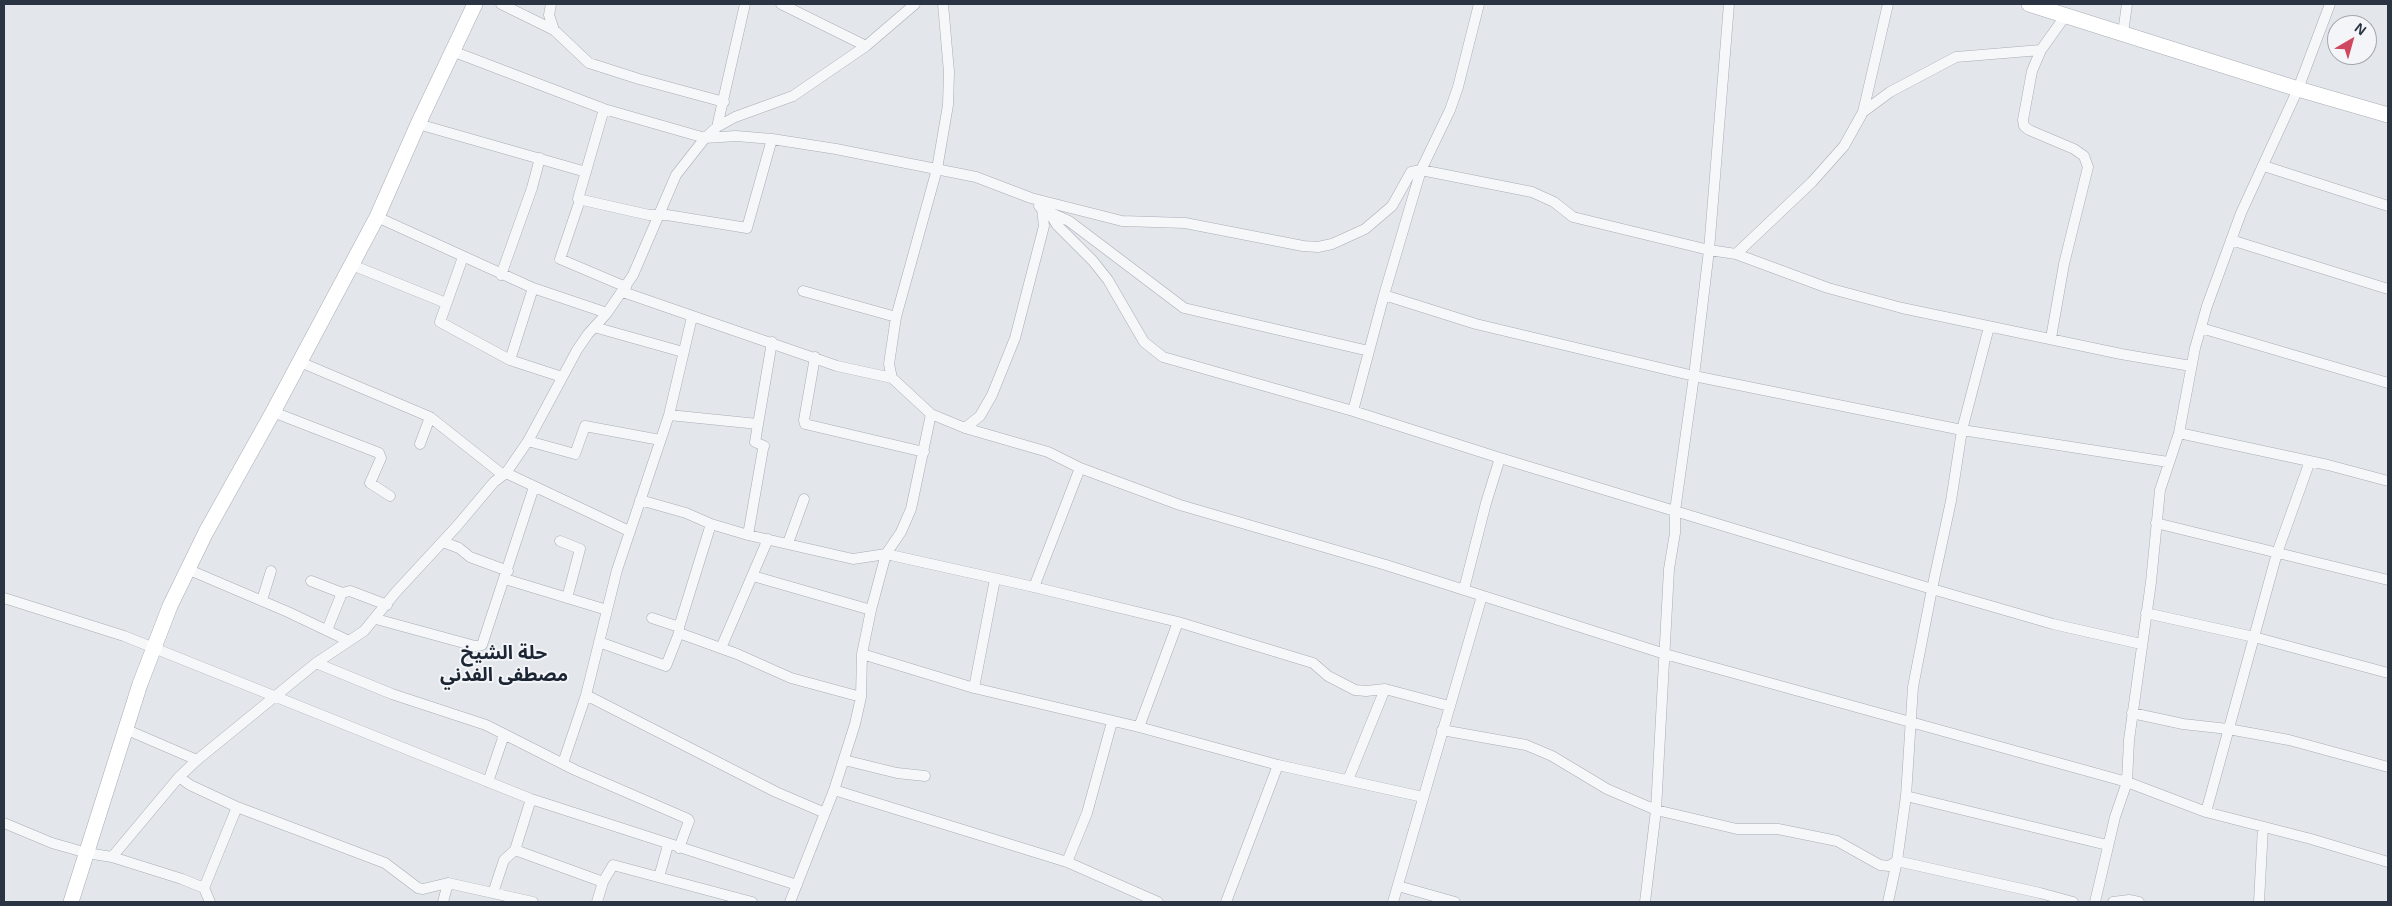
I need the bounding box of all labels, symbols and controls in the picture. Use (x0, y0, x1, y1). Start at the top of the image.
north arrow (2327, 15, 2377, 65)
text: N (2352, 20, 2370, 38)
district label: حلة الشيخ مصطفى الفدني (440, 643, 568, 687)

